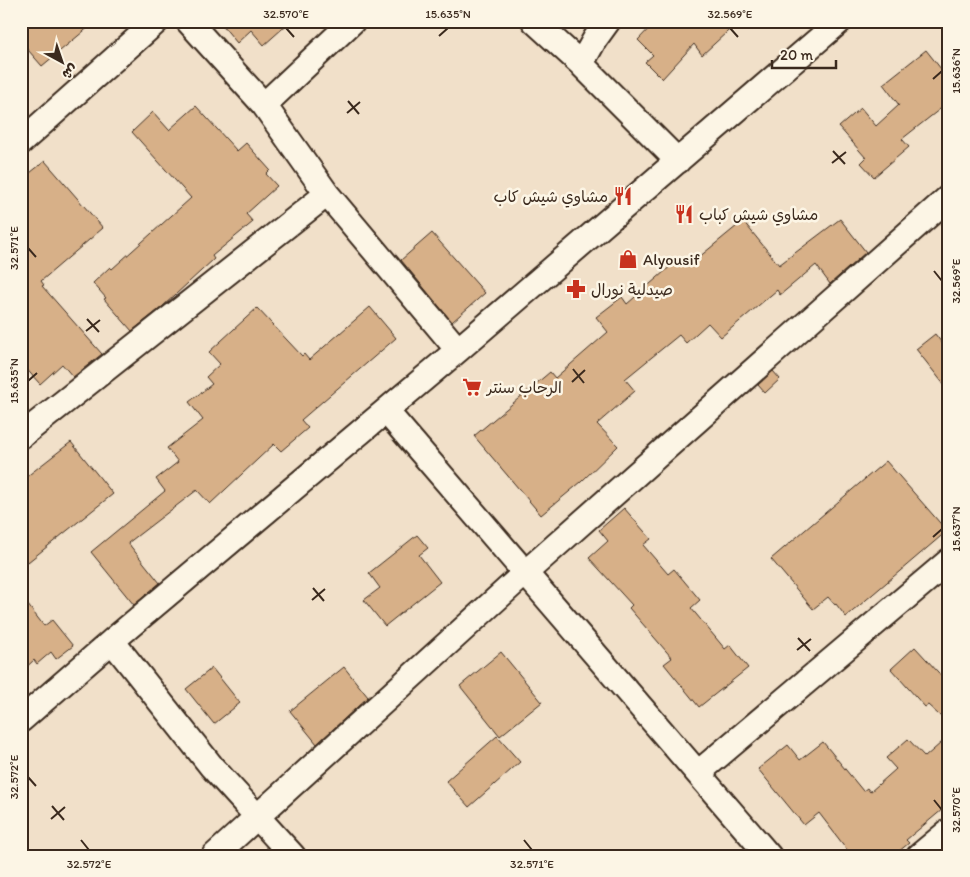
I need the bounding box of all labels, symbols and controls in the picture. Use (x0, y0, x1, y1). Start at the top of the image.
text: 32.570°E (263, 7, 309, 21)
text: 15.635°N (425, 7, 471, 21)
text: 32.569°E (708, 7, 753, 21)
north arrow (38, 38, 88, 88)
scale bar (772, 38, 836, 70)
text: 20 m (780, 46, 814, 64)
text: 15.636°N (949, 48, 963, 94)
text: ش (59, 60, 81, 83)
restaurant icon: مشاوي شيش كاب (612, 185, 634, 207)
place label: مشاوي شيش كاب (494, 187, 608, 208)
restaurant icon: مشاوي شيش كباب (673, 203, 695, 225)
place label: مشاوي شيش كباب (699, 205, 818, 226)
text: 32.571°E (7, 226, 21, 270)
shop icon: Alyousif (617, 248, 639, 270)
place label: Alyousif (643, 250, 700, 269)
text: 32.569°E (949, 258, 963, 303)
pharmacy icon: صيدلية نورال (565, 278, 587, 300)
place label: صيدلية نورال (591, 280, 673, 300)
text: 15.635°N (7, 358, 21, 404)
supermarket icon: الرحاب سنتر (461, 376, 483, 398)
place label: الرحاب سنتر (485, 378, 562, 397)
text: 15.637°N (949, 506, 963, 552)
text: 32.572°E (7, 754, 21, 799)
text: 32.570°E (949, 787, 963, 833)
text: 32.572°E (67, 857, 112, 871)
text: 32.571°E (510, 857, 554, 871)

